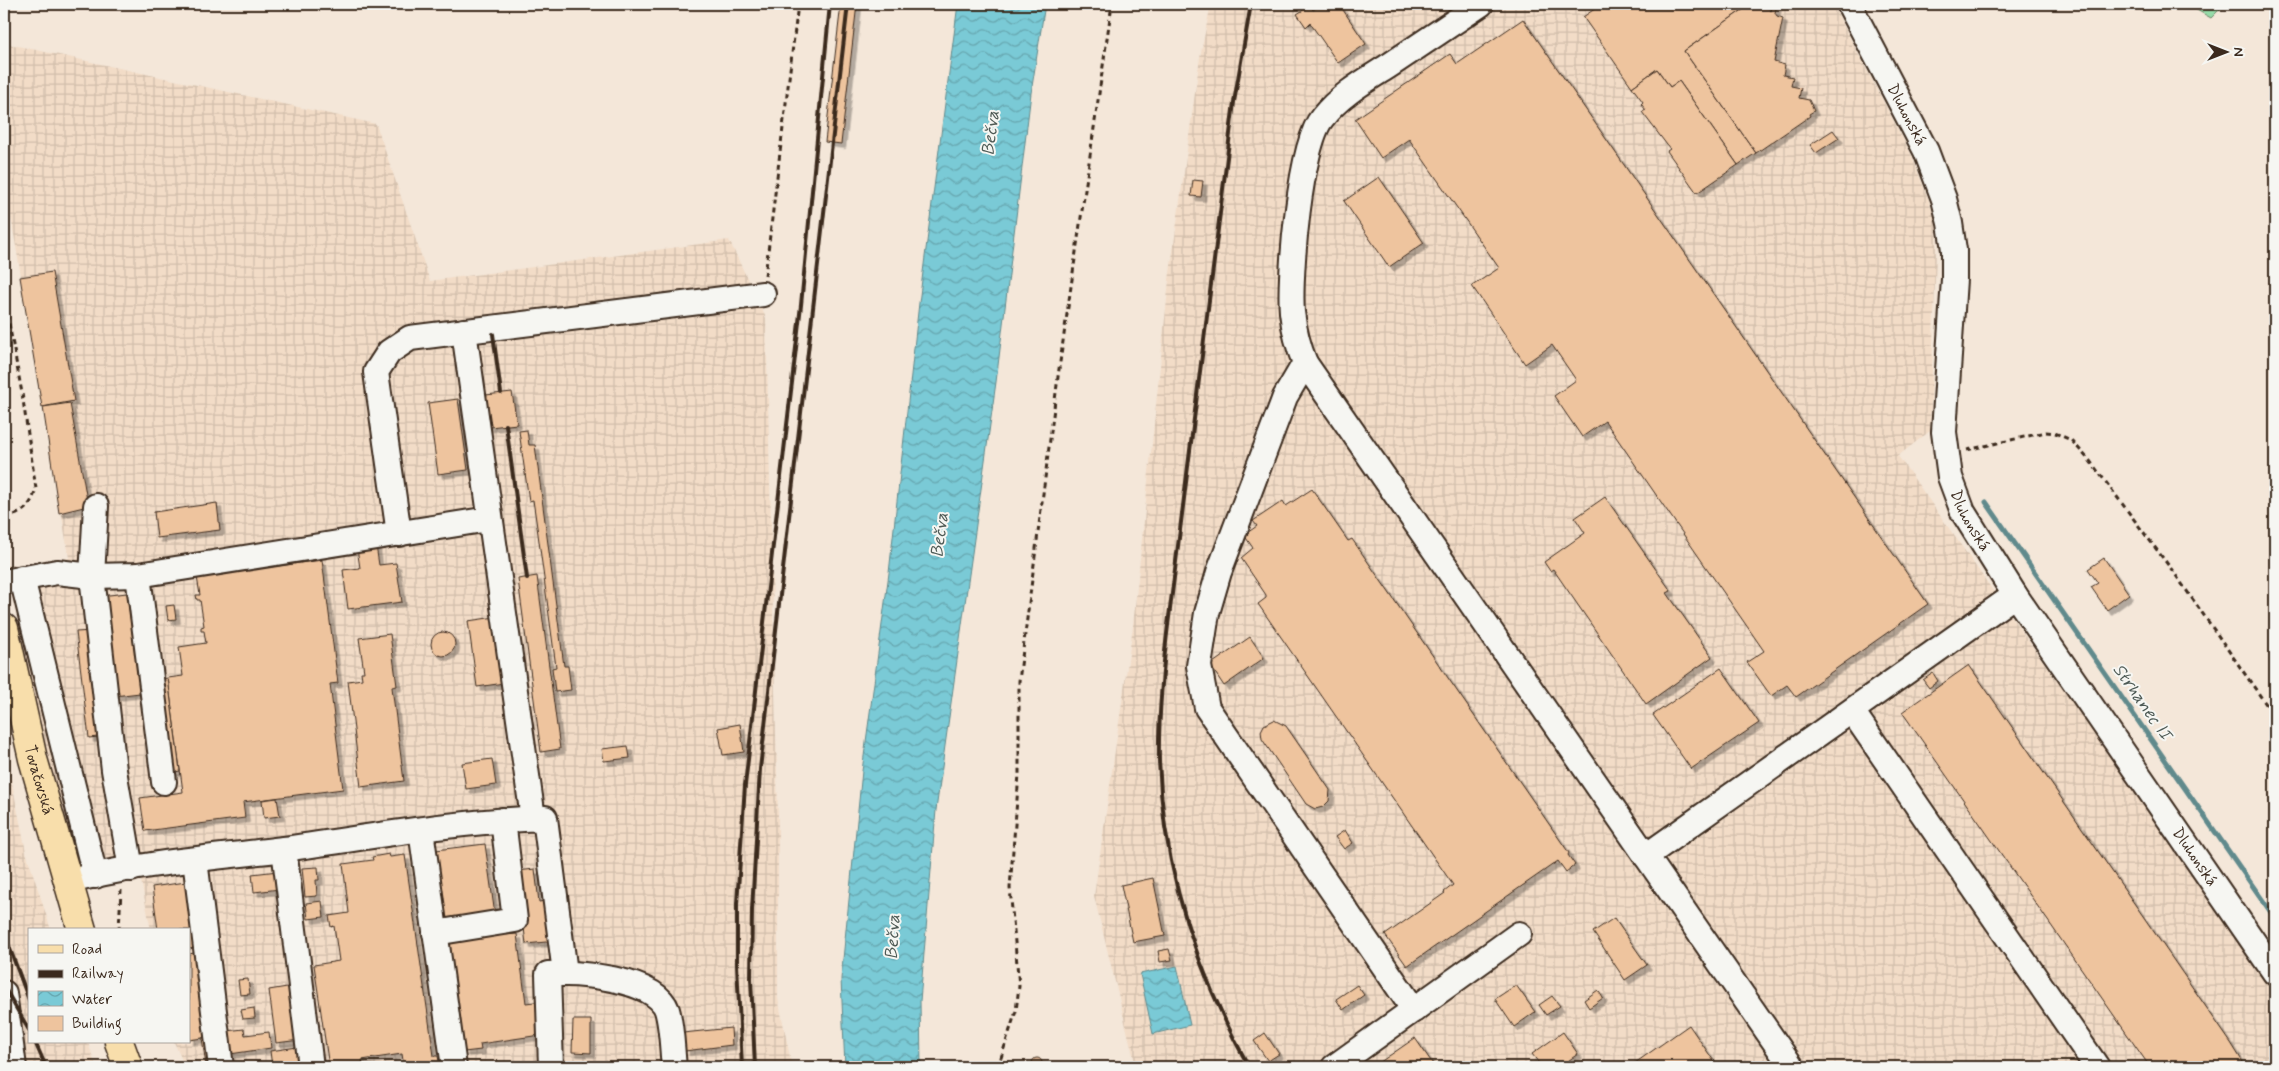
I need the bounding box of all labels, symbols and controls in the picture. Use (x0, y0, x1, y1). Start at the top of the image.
north arrow (2202, 28, 2252, 78)
text: N (2229, 47, 2247, 57)
street label: Dluhonská (1882, 80, 1932, 149)
water label: Bečva (976, 109, 1006, 157)
street label: Dluhonská (1945, 487, 1995, 555)
water label: Bečva (925, 511, 955, 559)
water label: Strhanec II (2107, 659, 2179, 747)
street label: Tovačovská (20, 743, 59, 817)
street label: Dluhonská (2167, 823, 2223, 890)
water label: Bečva (880, 914, 906, 960)
legend (28, 928, 190, 1044)
text: Road (72, 940, 102, 960)
text: Railway (72, 964, 124, 984)
text: Water (72, 990, 112, 1010)
text: Building (72, 1014, 122, 1035)

